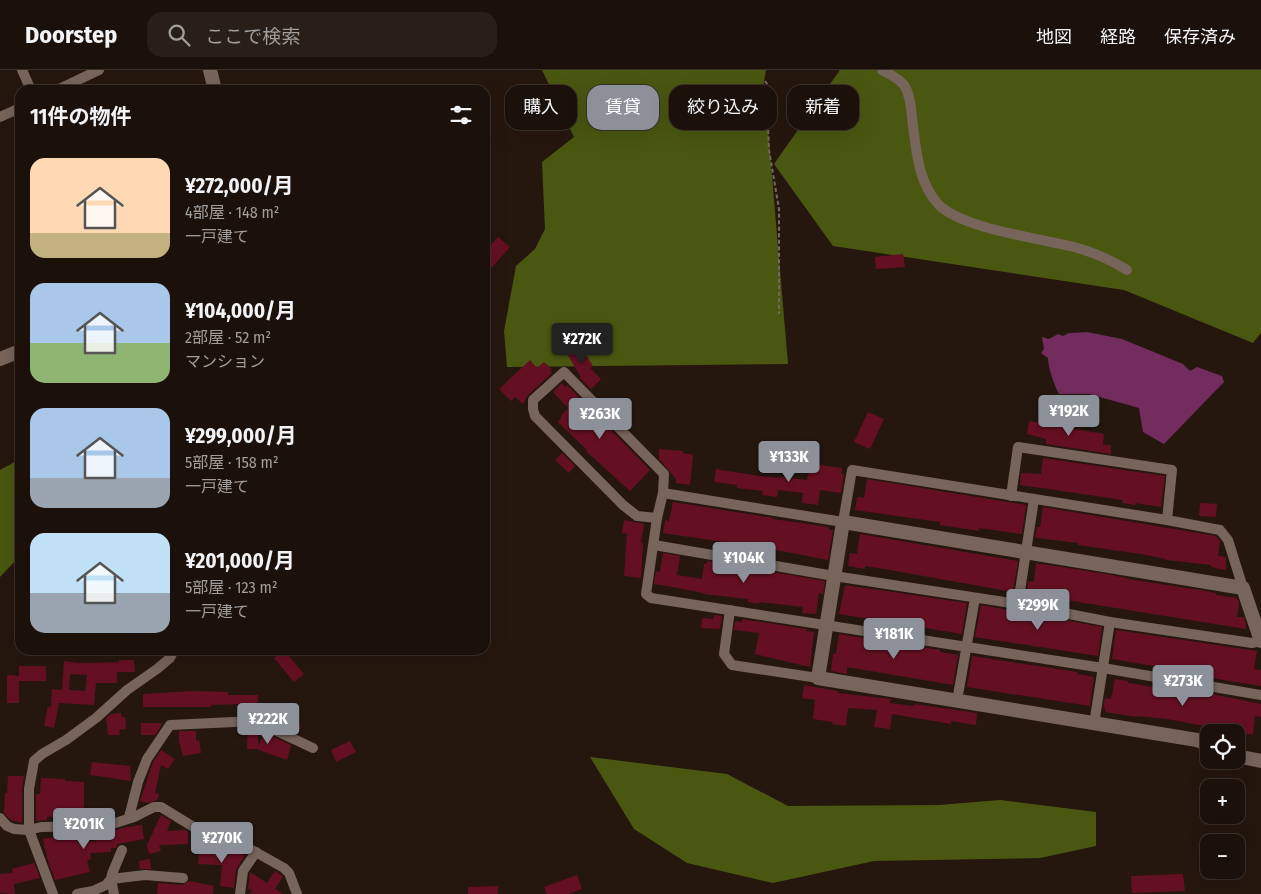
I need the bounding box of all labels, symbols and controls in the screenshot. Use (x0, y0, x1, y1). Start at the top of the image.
search box (147, 12, 497, 57)
text: Doorstep (25, 21, 117, 49)
icon: search (165, 21, 193, 49)
text: ここで検索 (205, 25, 300, 48)
text: 地図 (1036, 26, 1072, 48)
text: 経路 (1100, 26, 1136, 48)
text: 保存済み (1164, 26, 1236, 48)
chip: 購入 (505, 85, 577, 130)
chip: 賃貸 (587, 85, 659, 130)
chip: 絞り込み (669, 85, 777, 130)
chip: 新着 (787, 85, 859, 130)
icon: filters (447, 101, 475, 129)
text: 11件の物件 (30, 104, 131, 130)
text: ¥272,000/月 (185, 173, 293, 199)
icon: home (70, 178, 130, 238)
text: 4部屋 · 148 m² (185, 203, 279, 222)
text: 一戸建て (185, 227, 249, 246)
text: ¥104,000/月 (185, 298, 296, 324)
icon: home (70, 303, 130, 363)
pin: ¥272K (547, 322, 617, 365)
text: 2部屋 · 52 m² (185, 328, 271, 347)
text: ¥272K (563, 329, 601, 348)
text: マンション (185, 352, 265, 371)
pin: ¥192K (1034, 394, 1104, 437)
pin: ¥263K (565, 398, 635, 440)
text: ¥192K (1049, 401, 1089, 420)
text: ¥263K (580, 404, 620, 423)
text: ¥299,000/月 (185, 423, 297, 449)
icon: home (70, 428, 130, 488)
pin: ¥133K (754, 440, 824, 483)
text: ¥133K (770, 447, 809, 466)
text: 5部屋 · 158 m² (185, 453, 279, 472)
text: 一戸建て (185, 477, 249, 496)
pin: ¥104K (709, 542, 779, 584)
text: ¥201,000/月 (185, 548, 295, 574)
text: ¥104K (724, 548, 764, 567)
icon: home (70, 553, 130, 613)
text: 5部屋 · 123 m² (185, 578, 278, 597)
pin: ¥299K (1003, 588, 1073, 631)
text: ¥299K (1017, 595, 1059, 614)
text: 一戸建て (185, 602, 249, 621)
pin: ¥181K (859, 618, 929, 660)
text: ¥181K (875, 624, 913, 643)
pin: ¥273K (1148, 664, 1218, 707)
text: ¥273K (1163, 671, 1203, 690)
pin: ¥222K (233, 702, 303, 745)
text: ¥222K (248, 709, 288, 728)
map controls (1200, 724, 1245, 879)
button: locate (1200, 724, 1245, 769)
button: + (1200, 779, 1245, 824)
pin: ¥201K (49, 808, 119, 850)
text: ¥201K (64, 814, 104, 833)
pin: ¥270K (187, 822, 257, 864)
text: ¥270K (202, 828, 242, 847)
button: − (1200, 834, 1245, 879)

